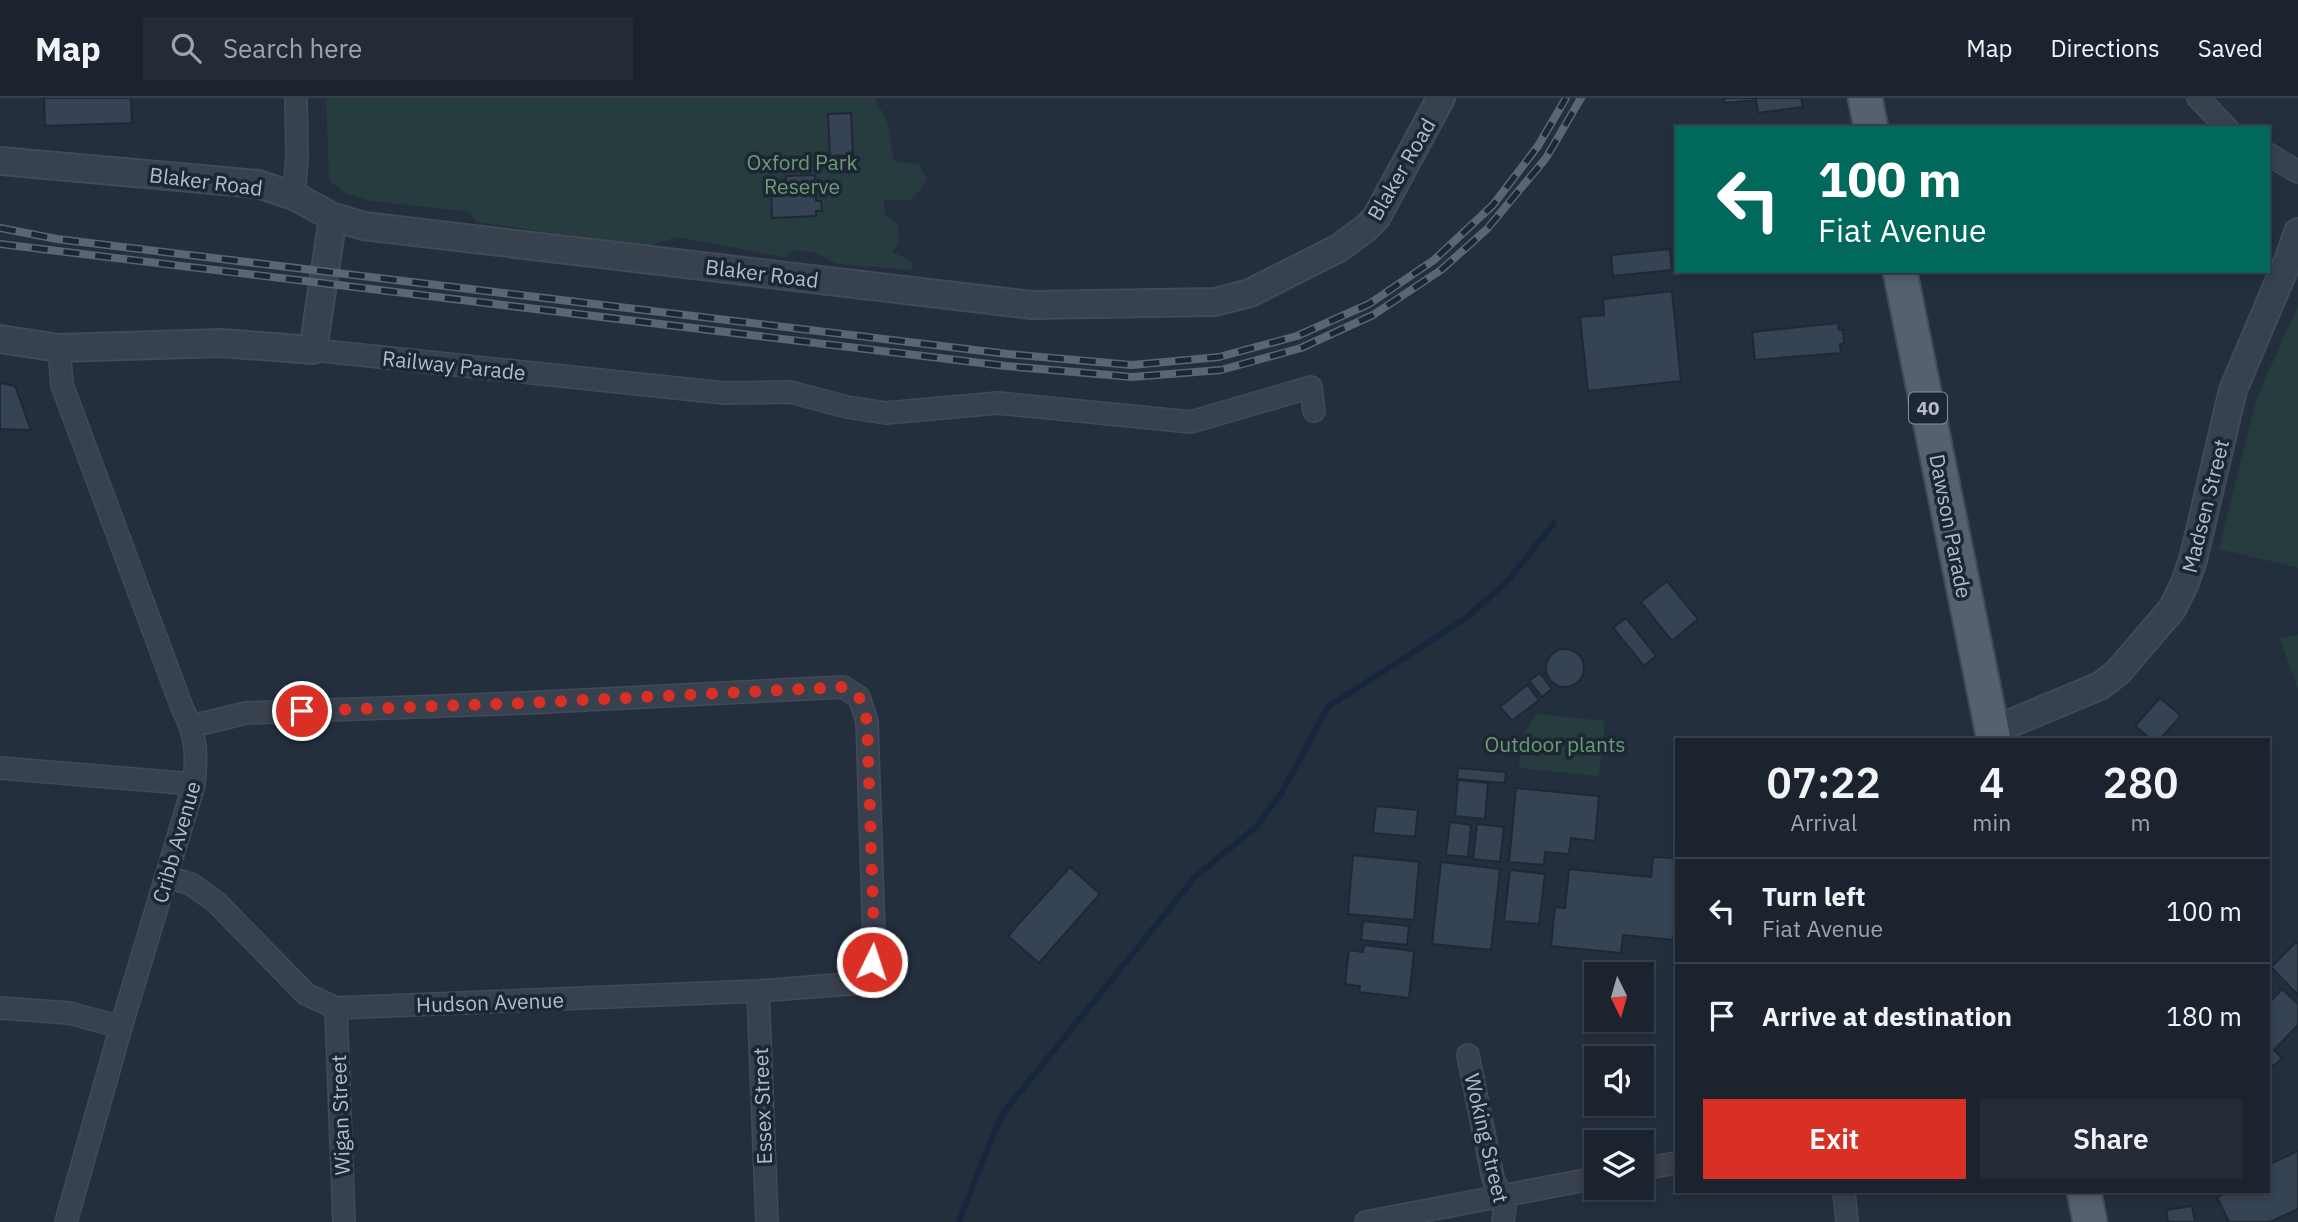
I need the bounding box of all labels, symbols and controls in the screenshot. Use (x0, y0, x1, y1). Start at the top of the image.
search box (143, 17, 633, 80)
text: Map (35, 27, 101, 70)
icon: search (167, 29, 205, 67)
text: Search here (223, 31, 362, 65)
text: Map (1966, 32, 2012, 64)
text: Directions (2050, 32, 2160, 64)
text: Saved (2198, 32, 2263, 64)
street label: Blaker Road (1360, 113, 1442, 225)
text: 100 m (1818, 147, 1962, 210)
park label: Oxford Park Reserve (746, 148, 858, 200)
icon: left (1703, 154, 1794, 245)
street label: Blaker Road (148, 160, 264, 202)
text: Fiat Avenue (1818, 209, 1987, 251)
street label: Blaker Road (704, 252, 820, 294)
street label: Railway Parade (381, 344, 527, 386)
road number: 40 (1909, 392, 1947, 424)
street label: Madsen Street (2175, 436, 2235, 576)
street label: Dawson Parade (1923, 451, 1979, 601)
pin (272, 681, 332, 741)
icon: arrive (283, 692, 321, 730)
park label: Outdoor plants (1484, 730, 1626, 758)
text: 07:22 (1767, 755, 1881, 810)
text: 4 (1979, 755, 2004, 810)
text: 280 (2103, 755, 2178, 810)
street label: Cribb Avenue (145, 778, 207, 906)
text: Arrival (1790, 807, 1857, 837)
text: min (1972, 807, 2011, 837)
text: m (2131, 807, 2151, 837)
text: Turn left (1762, 879, 1865, 913)
icon: left (1703, 892, 1741, 930)
text: 100 m (2166, 894, 2242, 928)
text: Fiat Avenue (1762, 913, 1883, 943)
position arrow (835, 925, 909, 999)
north arrow (1584, 962, 1654, 1032)
map controls (1584, 962, 1654, 1200)
street label: Hudson Avenue (416, 985, 564, 1019)
icon: arrive (1703, 997, 1741, 1035)
text: Arrive at destination (1762, 999, 2012, 1033)
text: 180 m (2166, 999, 2242, 1033)
button: sound (1584, 1046, 1654, 1116)
street label: Essex Street (746, 1047, 778, 1165)
street label: Wigan Street (324, 1054, 356, 1176)
street label: Woking Street (1459, 1071, 1515, 1205)
button: Exit (1703, 1099, 1966, 1179)
button: Share (1980, 1099, 2242, 1179)
button: layers (1584, 1130, 1654, 1200)

